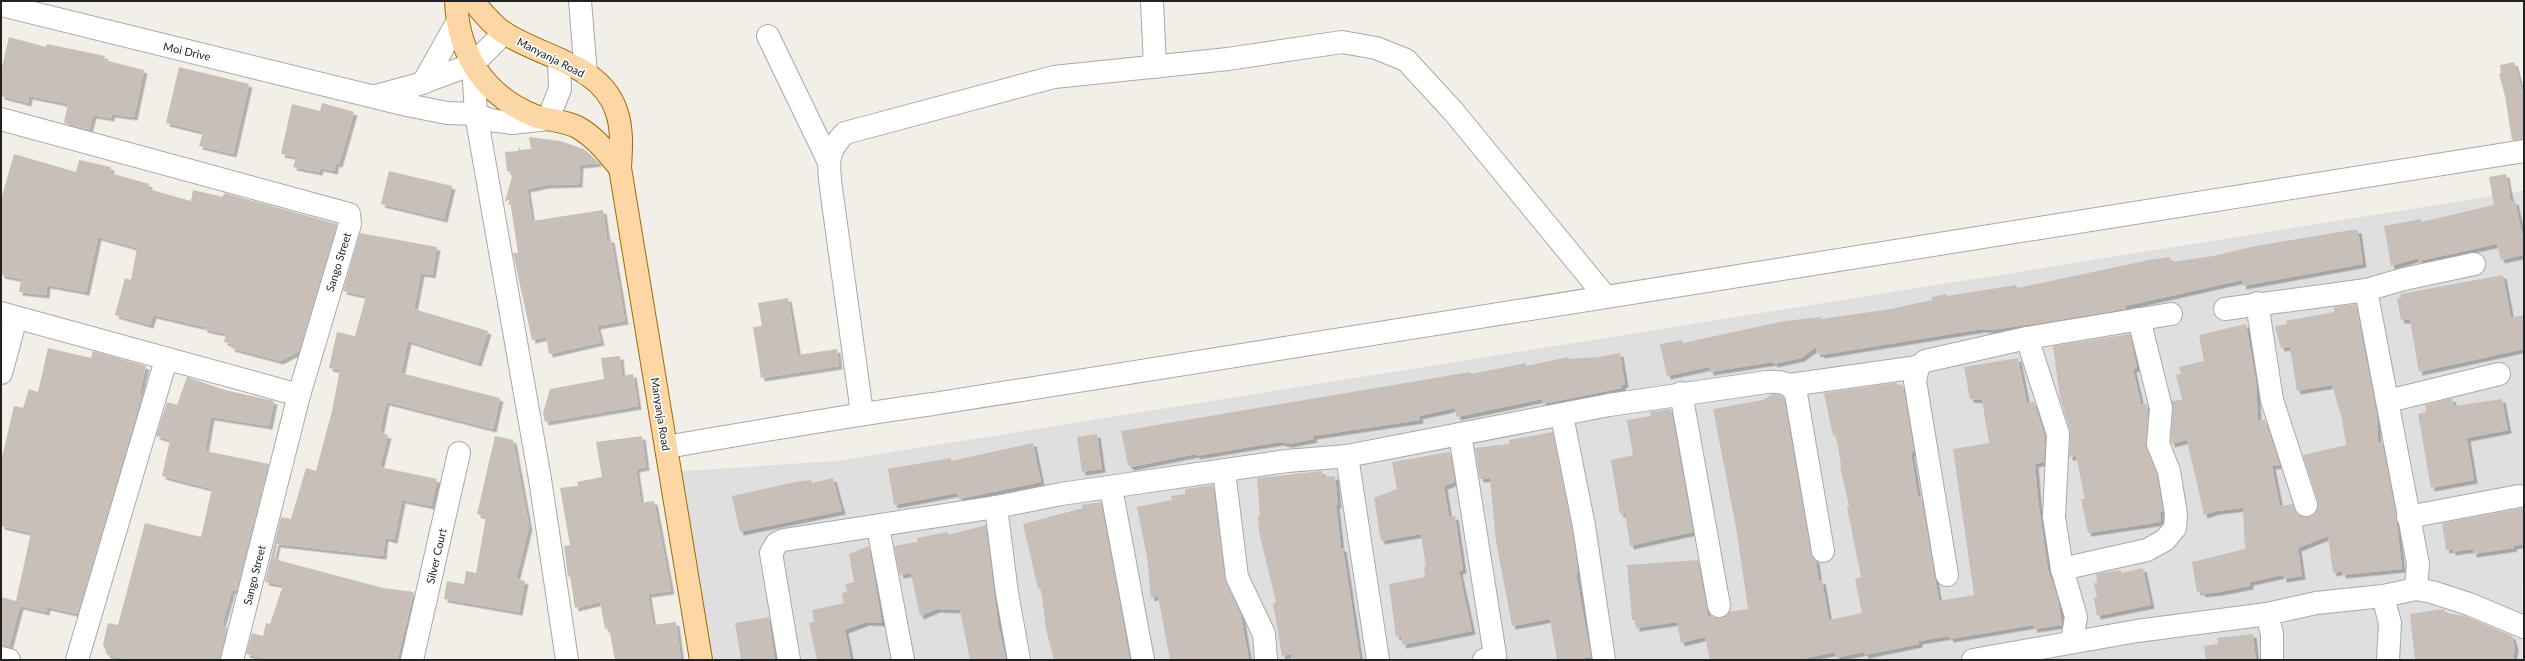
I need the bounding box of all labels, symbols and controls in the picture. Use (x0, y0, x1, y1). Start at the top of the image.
street label: Manyanja Road (515, 34, 587, 80)
street label: Moi Drive (162, 39, 212, 63)
street label: Sango Street (323, 231, 353, 293)
street label: Manyanja Road (649, 376, 673, 452)
street label: Silver Court (423, 527, 449, 585)
street label: Sango Street (240, 544, 268, 606)

